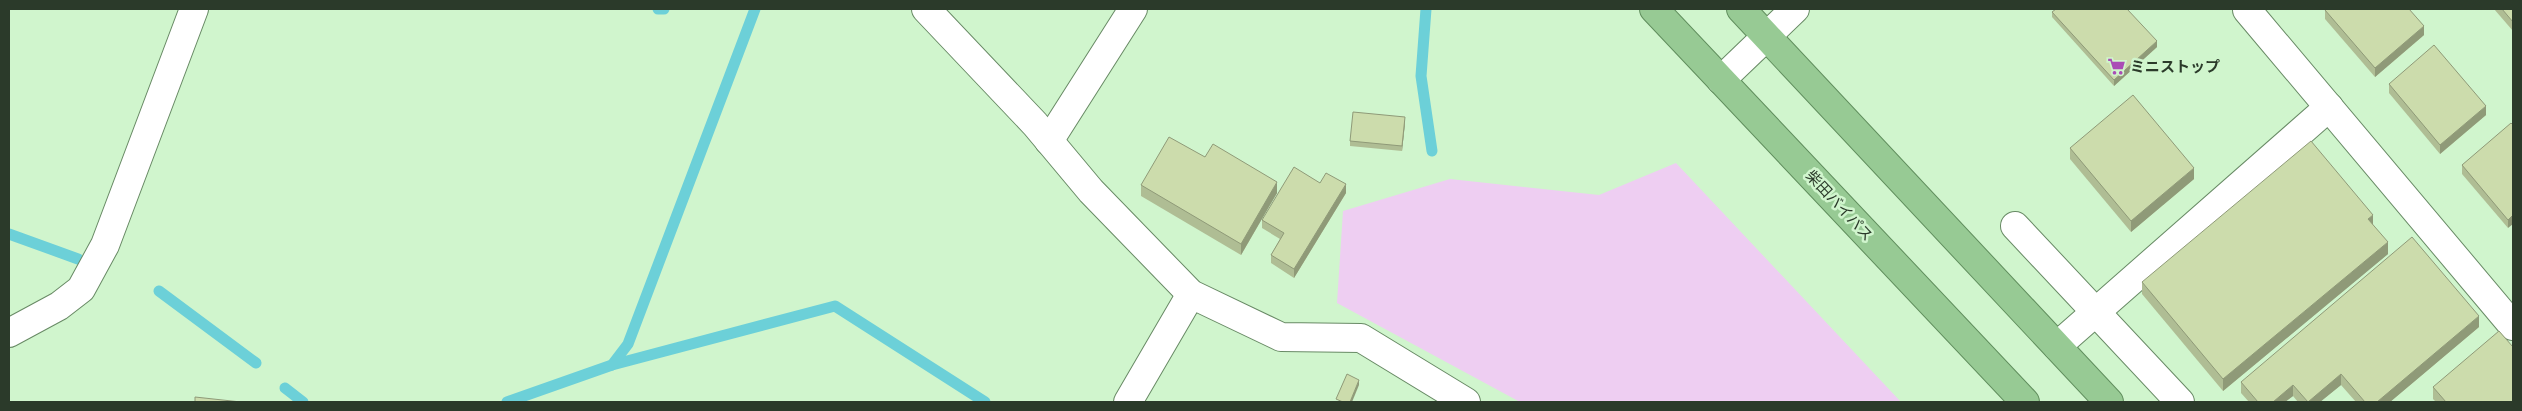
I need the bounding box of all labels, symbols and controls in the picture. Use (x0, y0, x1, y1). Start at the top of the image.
supermarket icon: ミニストップ (2106, 56, 2126, 76)
place label: ミニストップ (2130, 57, 2220, 75)
street label: 柴田バイパス (1803, 166, 1877, 244)

